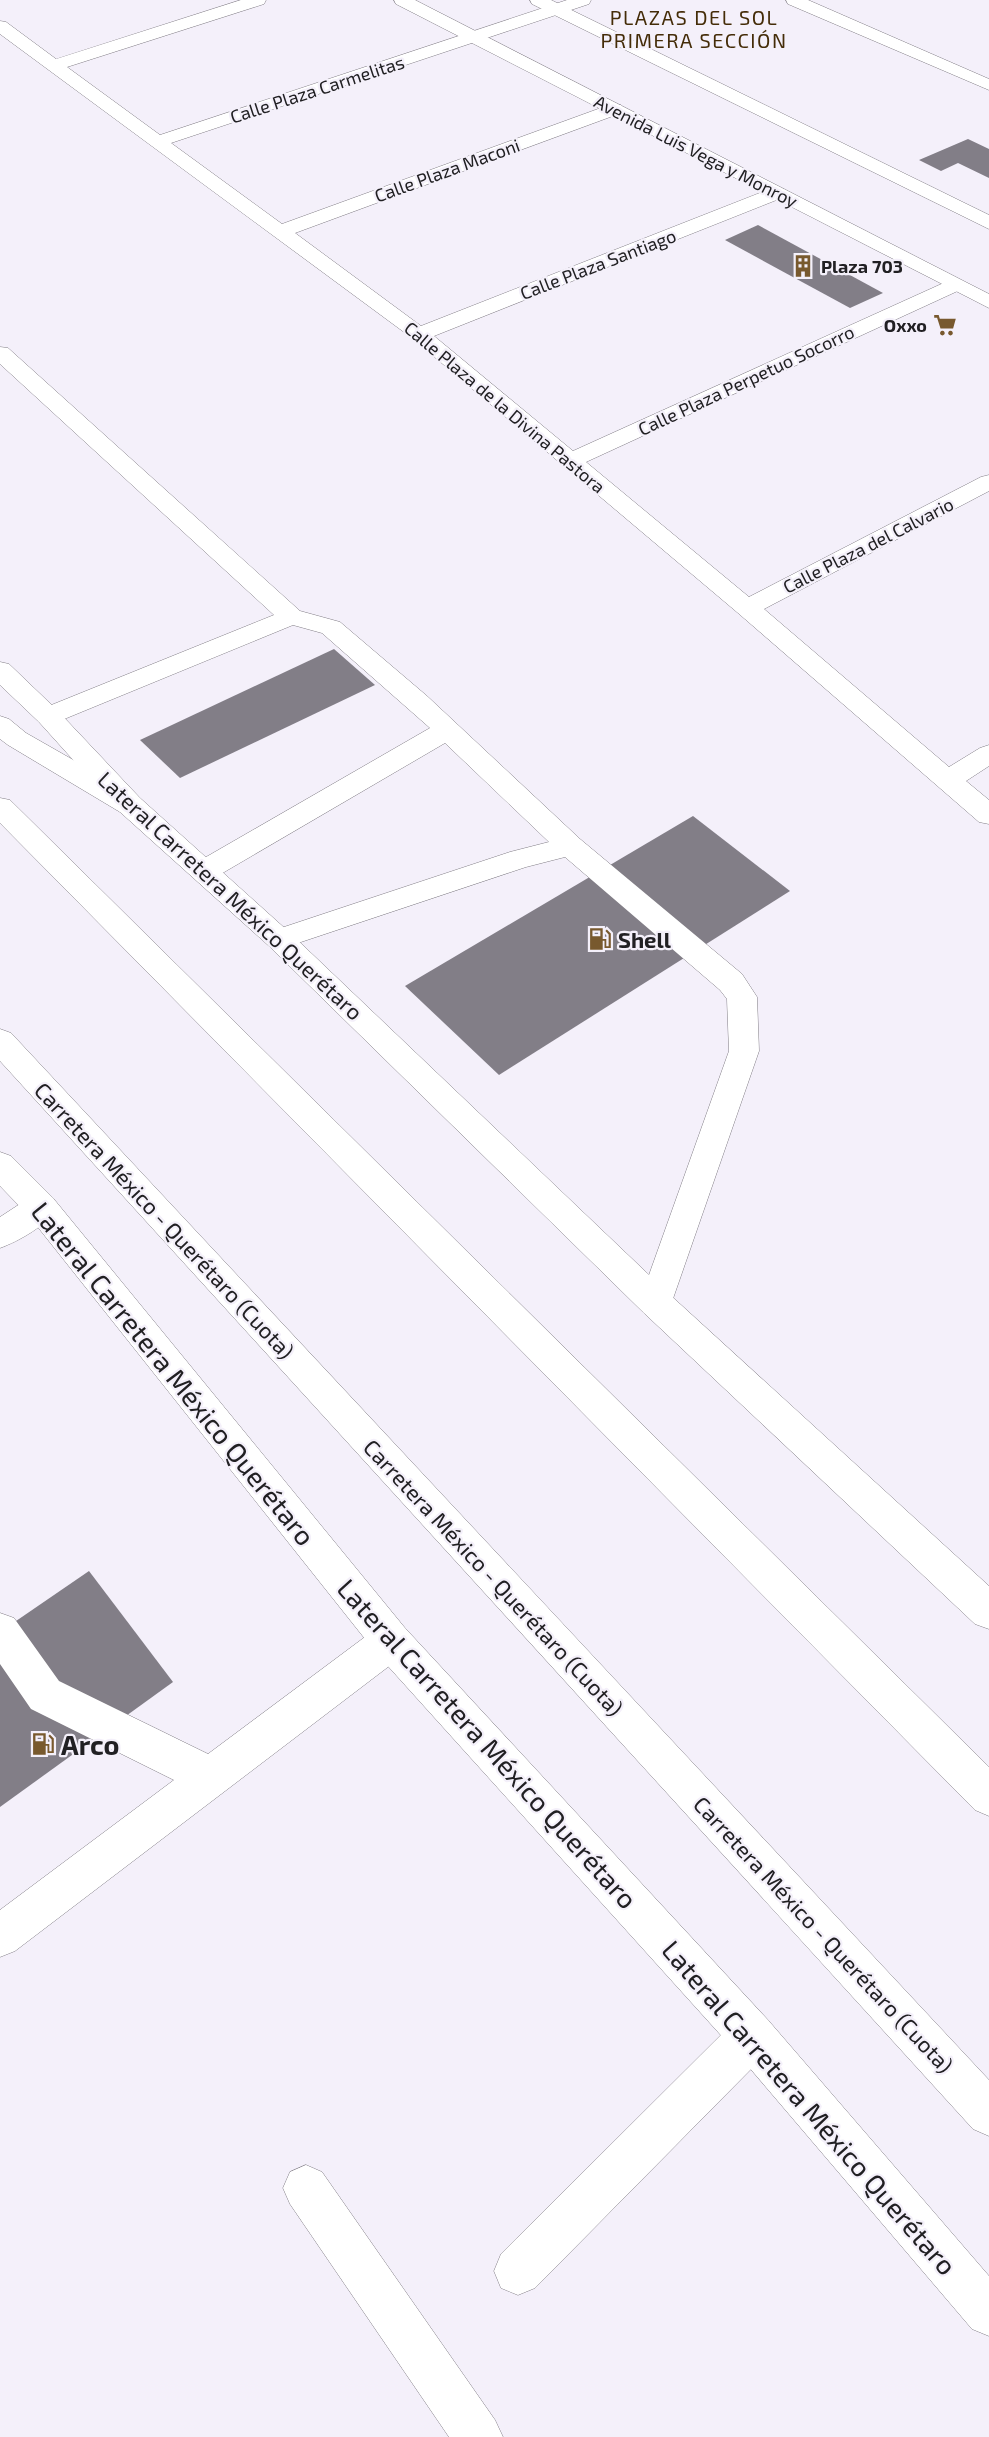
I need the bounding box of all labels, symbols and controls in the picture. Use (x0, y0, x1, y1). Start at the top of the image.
district label: PLAZAS DEL SOL PRIMERA SECCIÓN (601, 5, 788, 52)
street label: Calle Plaza Carmelitas (227, 50, 407, 128)
street label: Avenida Luis Vega y Monroy (591, 90, 802, 212)
street label: Calle Plaza Maconi (371, 134, 523, 206)
street label: Calle Plaza Santiago (517, 224, 679, 304)
building icon: Plaza 703 (790, 253, 816, 279)
place label: Plaza 703 (821, 255, 903, 277)
supermarket icon: Oxxo (932, 312, 958, 338)
place label: Oxxo (884, 314, 927, 336)
street label: Calle Plaza de la Divina Pastora (400, 317, 610, 497)
street label: Calle Plaza Perpetuo Socorro (634, 320, 858, 440)
street label: Calle Plaza del Calvario (779, 492, 957, 598)
street label: Lateral Carretera México Querétaro (93, 765, 369, 1025)
fuel station icon: Shell (587, 926, 613, 952)
place label: Shell (618, 926, 672, 952)
street label: Carretera México - Querétaro (Cuota) (29, 1076, 300, 1364)
street label: Lateral Carretera México Querétaro (25, 1195, 322, 1552)
street label: Carretera México - Querétaro (Cuota) (358, 1433, 629, 1721)
street label: Lateral Carretera México Querétaro (331, 1572, 645, 1915)
place label: Arco (61, 1728, 119, 1760)
fuel station icon: Arco (30, 1731, 56, 1757)
street label: Carretera México - Querétaro (Cuota) (688, 1790, 959, 2078)
street label: Lateral Carretera México Querétaro (655, 1933, 964, 2281)

